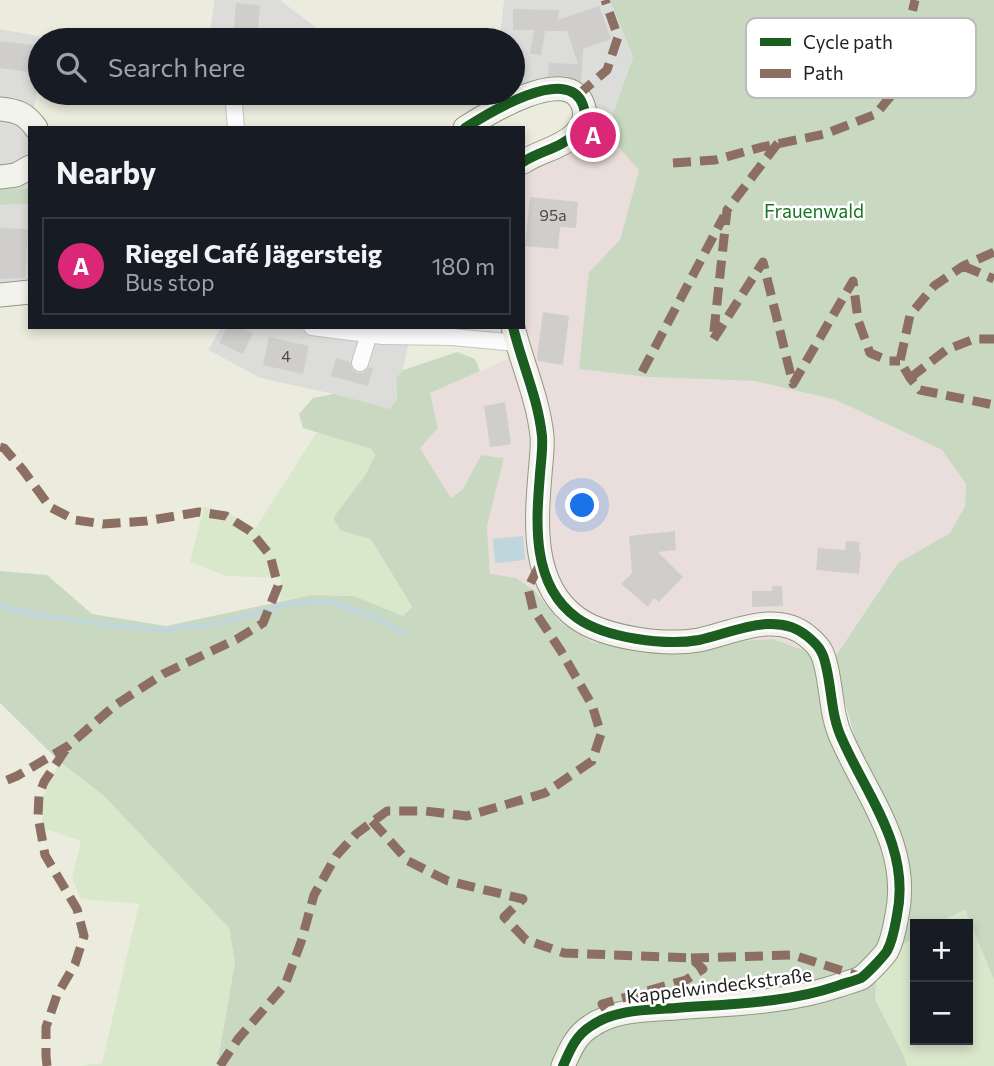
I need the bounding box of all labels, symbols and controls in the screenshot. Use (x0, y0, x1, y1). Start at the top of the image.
legend (746, 18, 976, 98)
search box (28, 28, 525, 105)
text: Cycle path (803, 30, 893, 53)
icon: search (52, 48, 90, 86)
text: Search here (108, 51, 246, 82)
text: Path (803, 61, 844, 84)
pin: A (570, 109, 616, 161)
text: Nearby (56, 153, 156, 190)
park label: Frauenwald (764, 199, 864, 222)
house number: 95a (539, 205, 567, 224)
text: Riegel Café Jägersteig (125, 237, 382, 268)
text: A (73, 252, 89, 280)
text: 180 m (432, 252, 495, 280)
text: Bus stop (125, 268, 215, 296)
house number: 4 (281, 346, 291, 365)
your location (565, 488, 599, 522)
map controls (910, 919, 973, 1045)
button: + (910, 919, 973, 982)
street label: Kappelwindeckstraße (625, 962, 813, 1008)
button: − (910, 982, 973, 1045)

